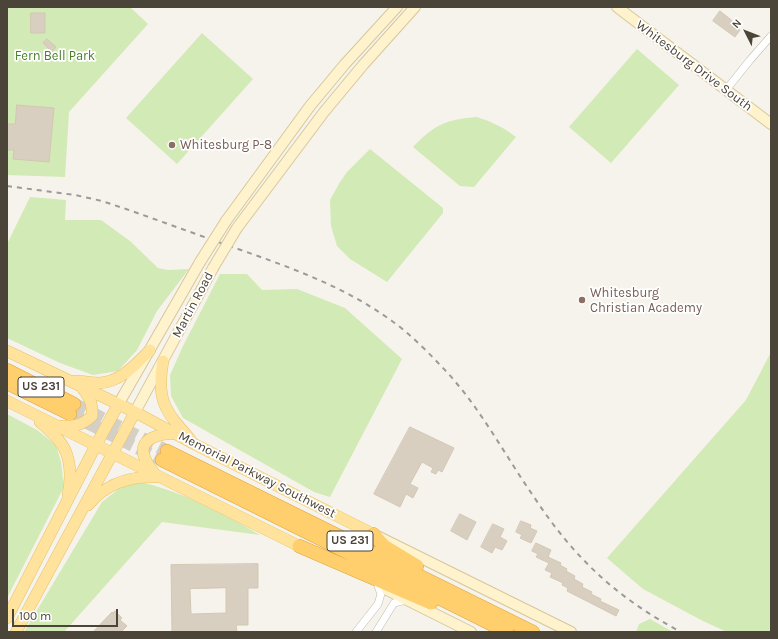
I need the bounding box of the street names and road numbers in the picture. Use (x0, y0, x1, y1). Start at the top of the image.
street label: Whitesburg Drive South (633, 17, 755, 115)
street label: Martin Road (169, 269, 217, 341)
road number: US 231 (18, 377, 64, 397)
street label: Memorial Parkway Southwest (176, 428, 338, 522)
road number: US 231 (327, 531, 373, 551)

